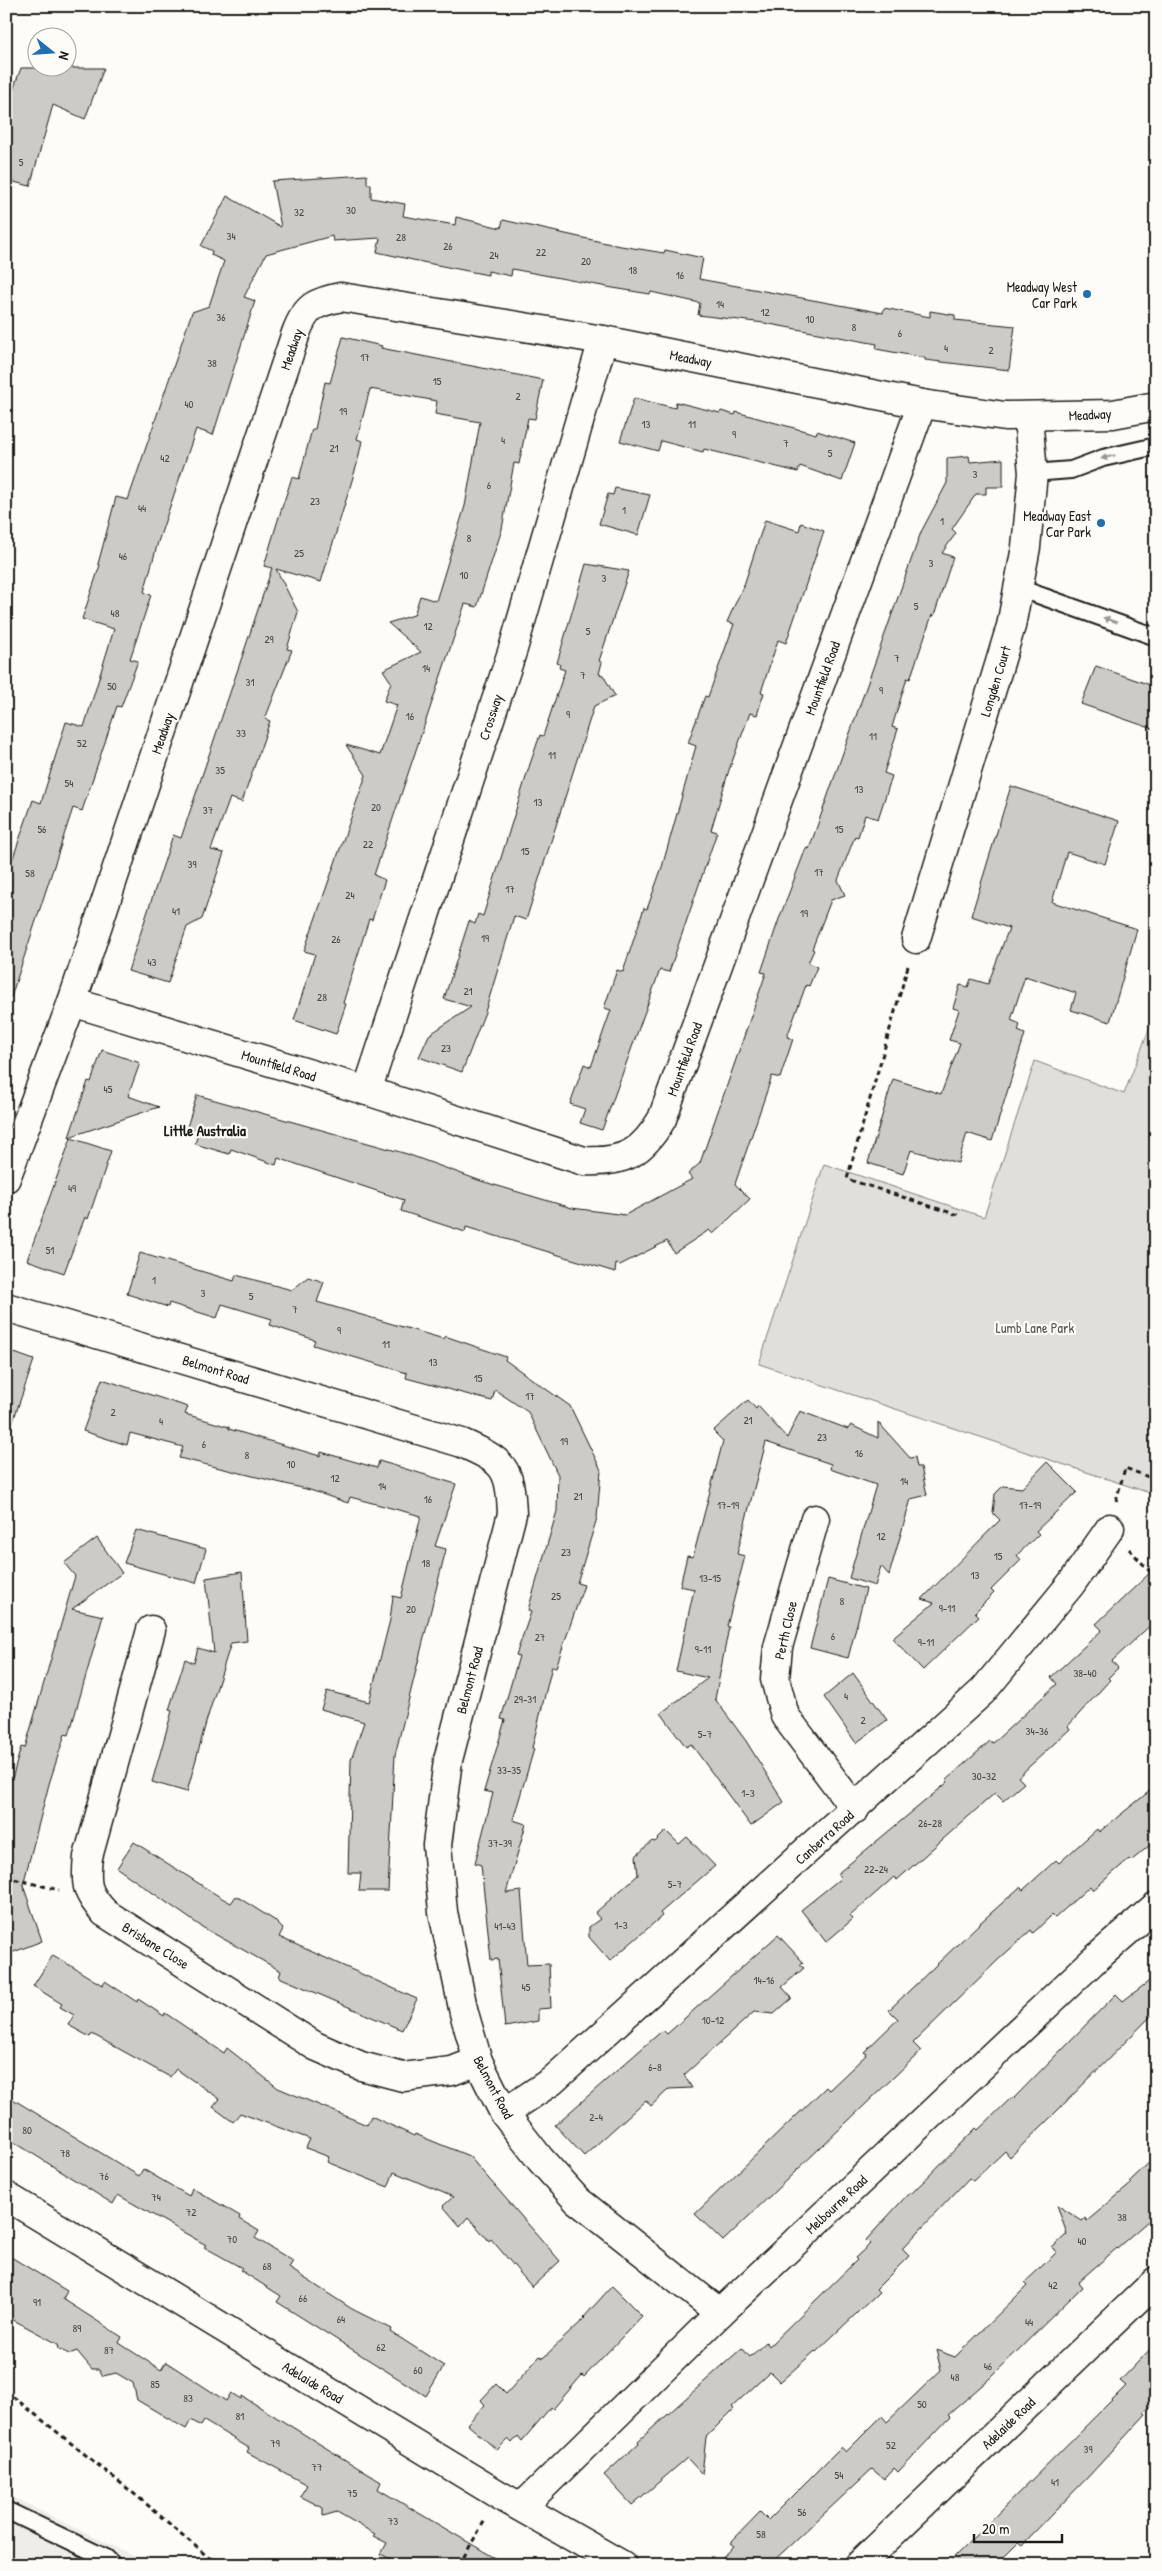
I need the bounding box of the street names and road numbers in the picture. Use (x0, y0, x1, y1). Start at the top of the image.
street label: Meadway (275, 326, 308, 373)
street label: Meadway (668, 345, 714, 372)
street label: Meadway (1068, 403, 1112, 426)
street label: Mountfield Road (800, 638, 844, 718)
street label: Longden Court (975, 643, 1016, 719)
street label: Crossway (474, 691, 507, 743)
street label: Meadway (146, 710, 179, 757)
street label: Mountfield Road (662, 1019, 706, 1099)
street label: Mountfield Road (239, 1045, 319, 1086)
street label: Belmont Road (180, 1350, 252, 1388)
street label: Perth Close (769, 1598, 801, 1661)
street label: Belmont Road (451, 1644, 487, 1716)
street label: Canberra Road (790, 1805, 858, 1869)
street label: Brisbane Close (119, 1917, 193, 1973)
street label: Belmont Road (469, 2052, 519, 2122)
street label: Melbourne Road (801, 2170, 871, 2238)
street label: Adelaide Road (279, 2356, 347, 2408)
street label: Adelaide Road (977, 2392, 1039, 2453)

